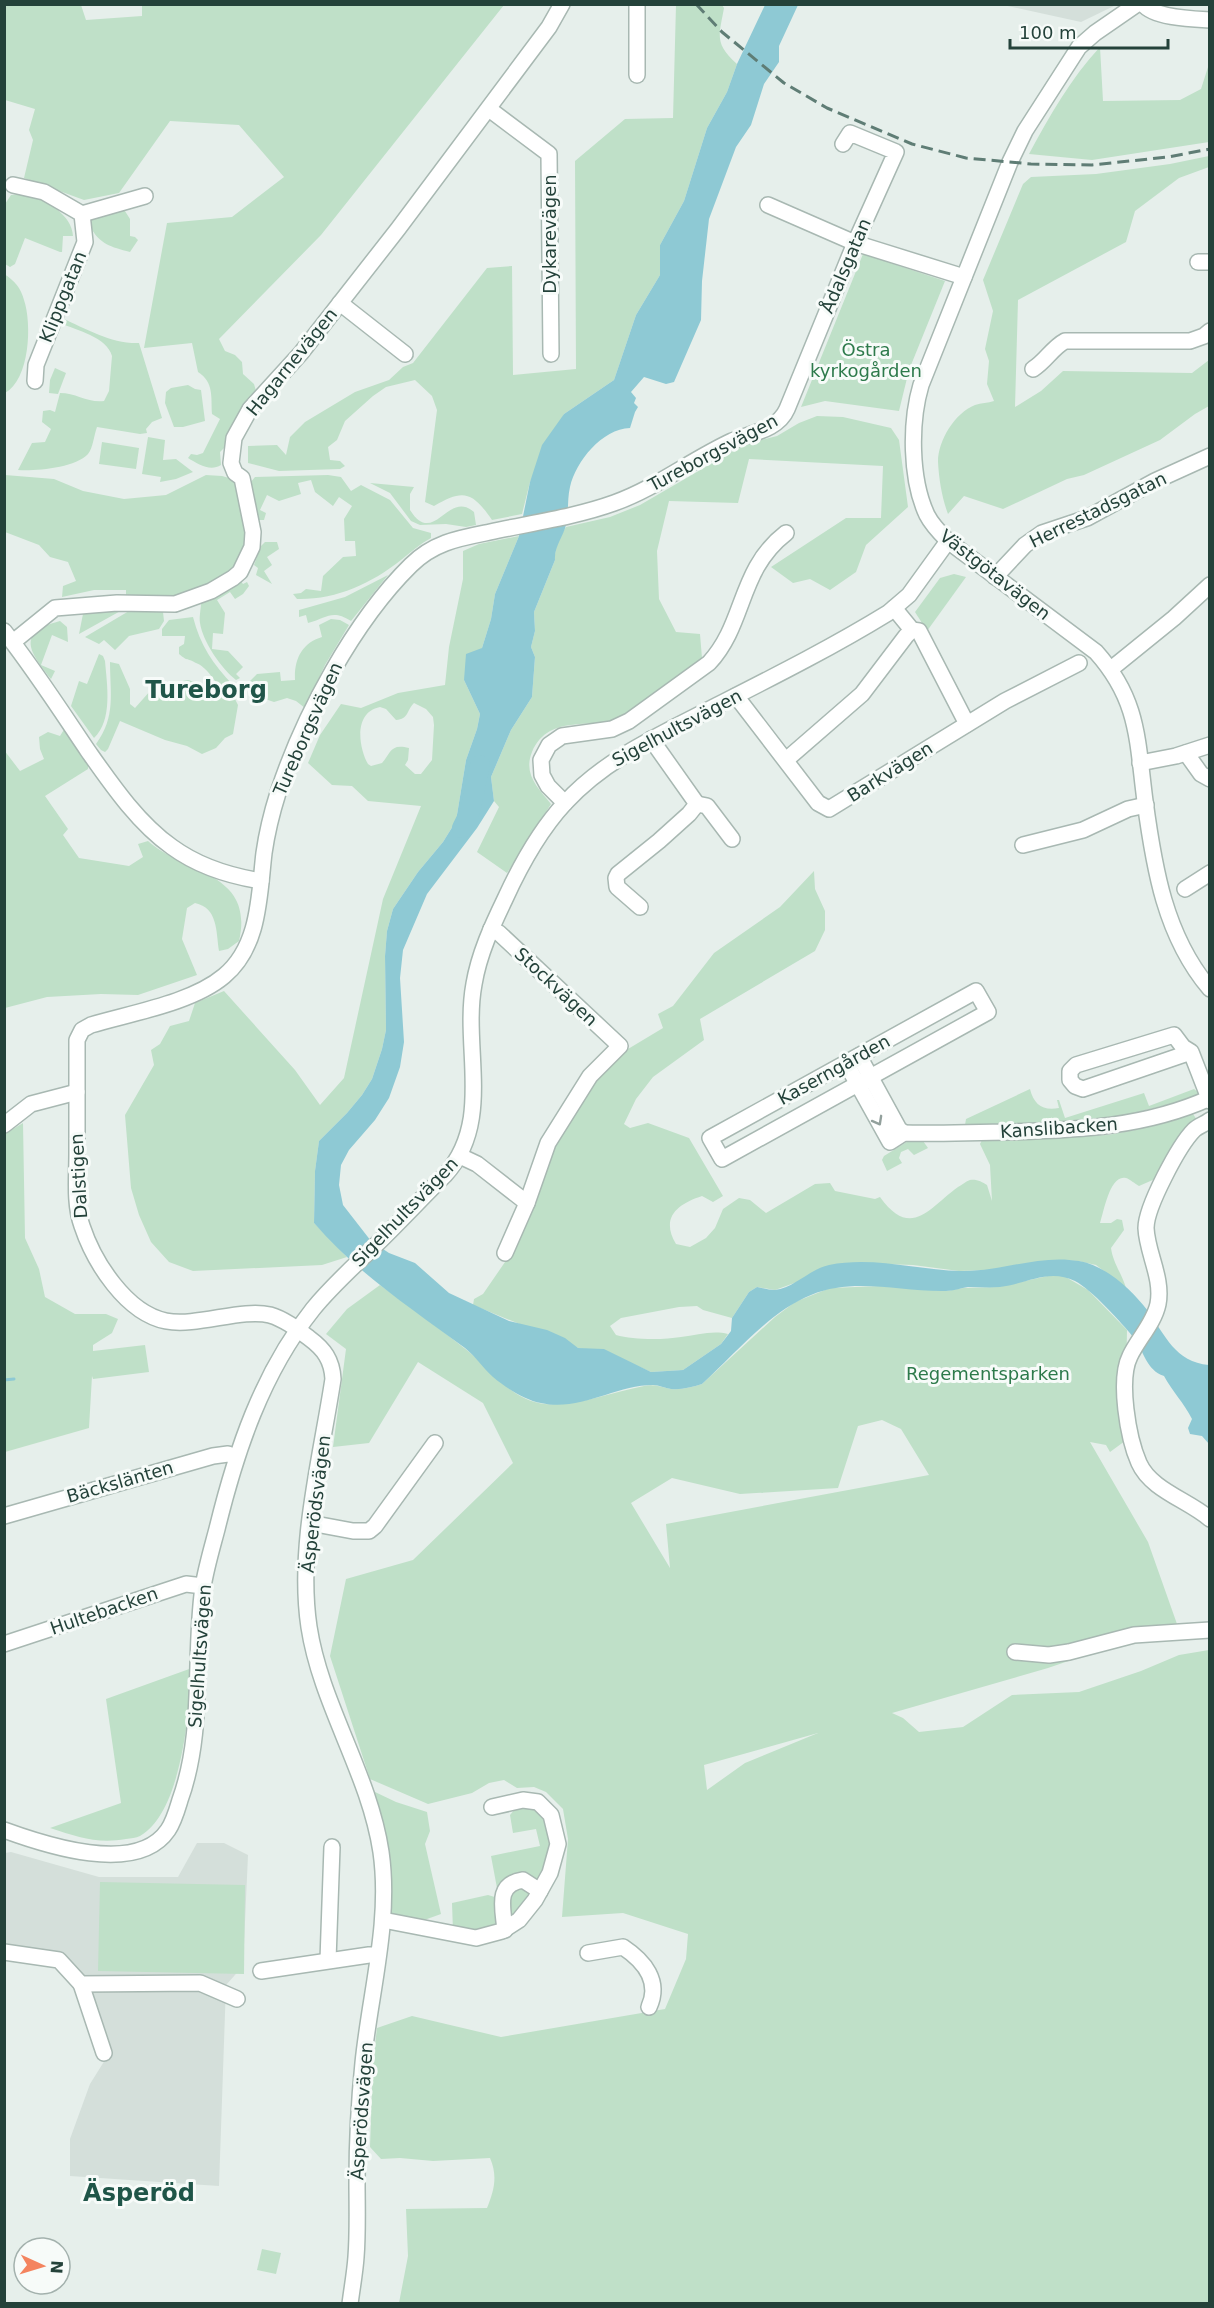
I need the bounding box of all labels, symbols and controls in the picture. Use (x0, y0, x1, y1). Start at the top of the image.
scale bar (1010, 12, 1168, 50)
text: 100 m (1019, 22, 1077, 43)
street label: Dykarevägen (539, 174, 560, 294)
street label: Ådalsgatan (816, 215, 875, 316)
street label: Klippgatan (35, 248, 90, 346)
street label: Hagarnevägen (242, 304, 341, 420)
park label: Östra kyrkogården (810, 339, 922, 381)
street label: Tureborgsvägen (644, 410, 781, 496)
street label: Herrestadsgatan (1026, 467, 1170, 552)
street label: Västgötavägen (936, 525, 1055, 624)
street label: Tureborgsvägen (268, 659, 346, 800)
district label: Tureborg (145, 676, 267, 704)
street label: Sigelhultsvägen (608, 685, 745, 771)
street label: Barkvägen (843, 737, 936, 806)
street label: Stockvägen (511, 943, 602, 1030)
street label: Kaserngården (774, 1030, 893, 1109)
street label: Kanslibacken (999, 1113, 1119, 1142)
one-way arrow (871, 1115, 883, 1125)
street label: Dalstigen (66, 1133, 91, 1219)
street label: Sigelhultsvägen (347, 1153, 462, 1271)
park label: Regementsparken (906, 1363, 1070, 1384)
street label: Äsperödsvägen (297, 1434, 334, 1574)
street label: Bäckslänten (64, 1456, 176, 1507)
street label: Hultebacken (47, 1582, 161, 1639)
street label: Sigelhultsvägen (184, 1584, 215, 1728)
street label: Äsperödsvägen (346, 2041, 377, 2181)
district label: Äsperöd (83, 2178, 195, 2207)
north arrow (12, 2236, 72, 2296)
text: N (47, 2260, 66, 2274)

